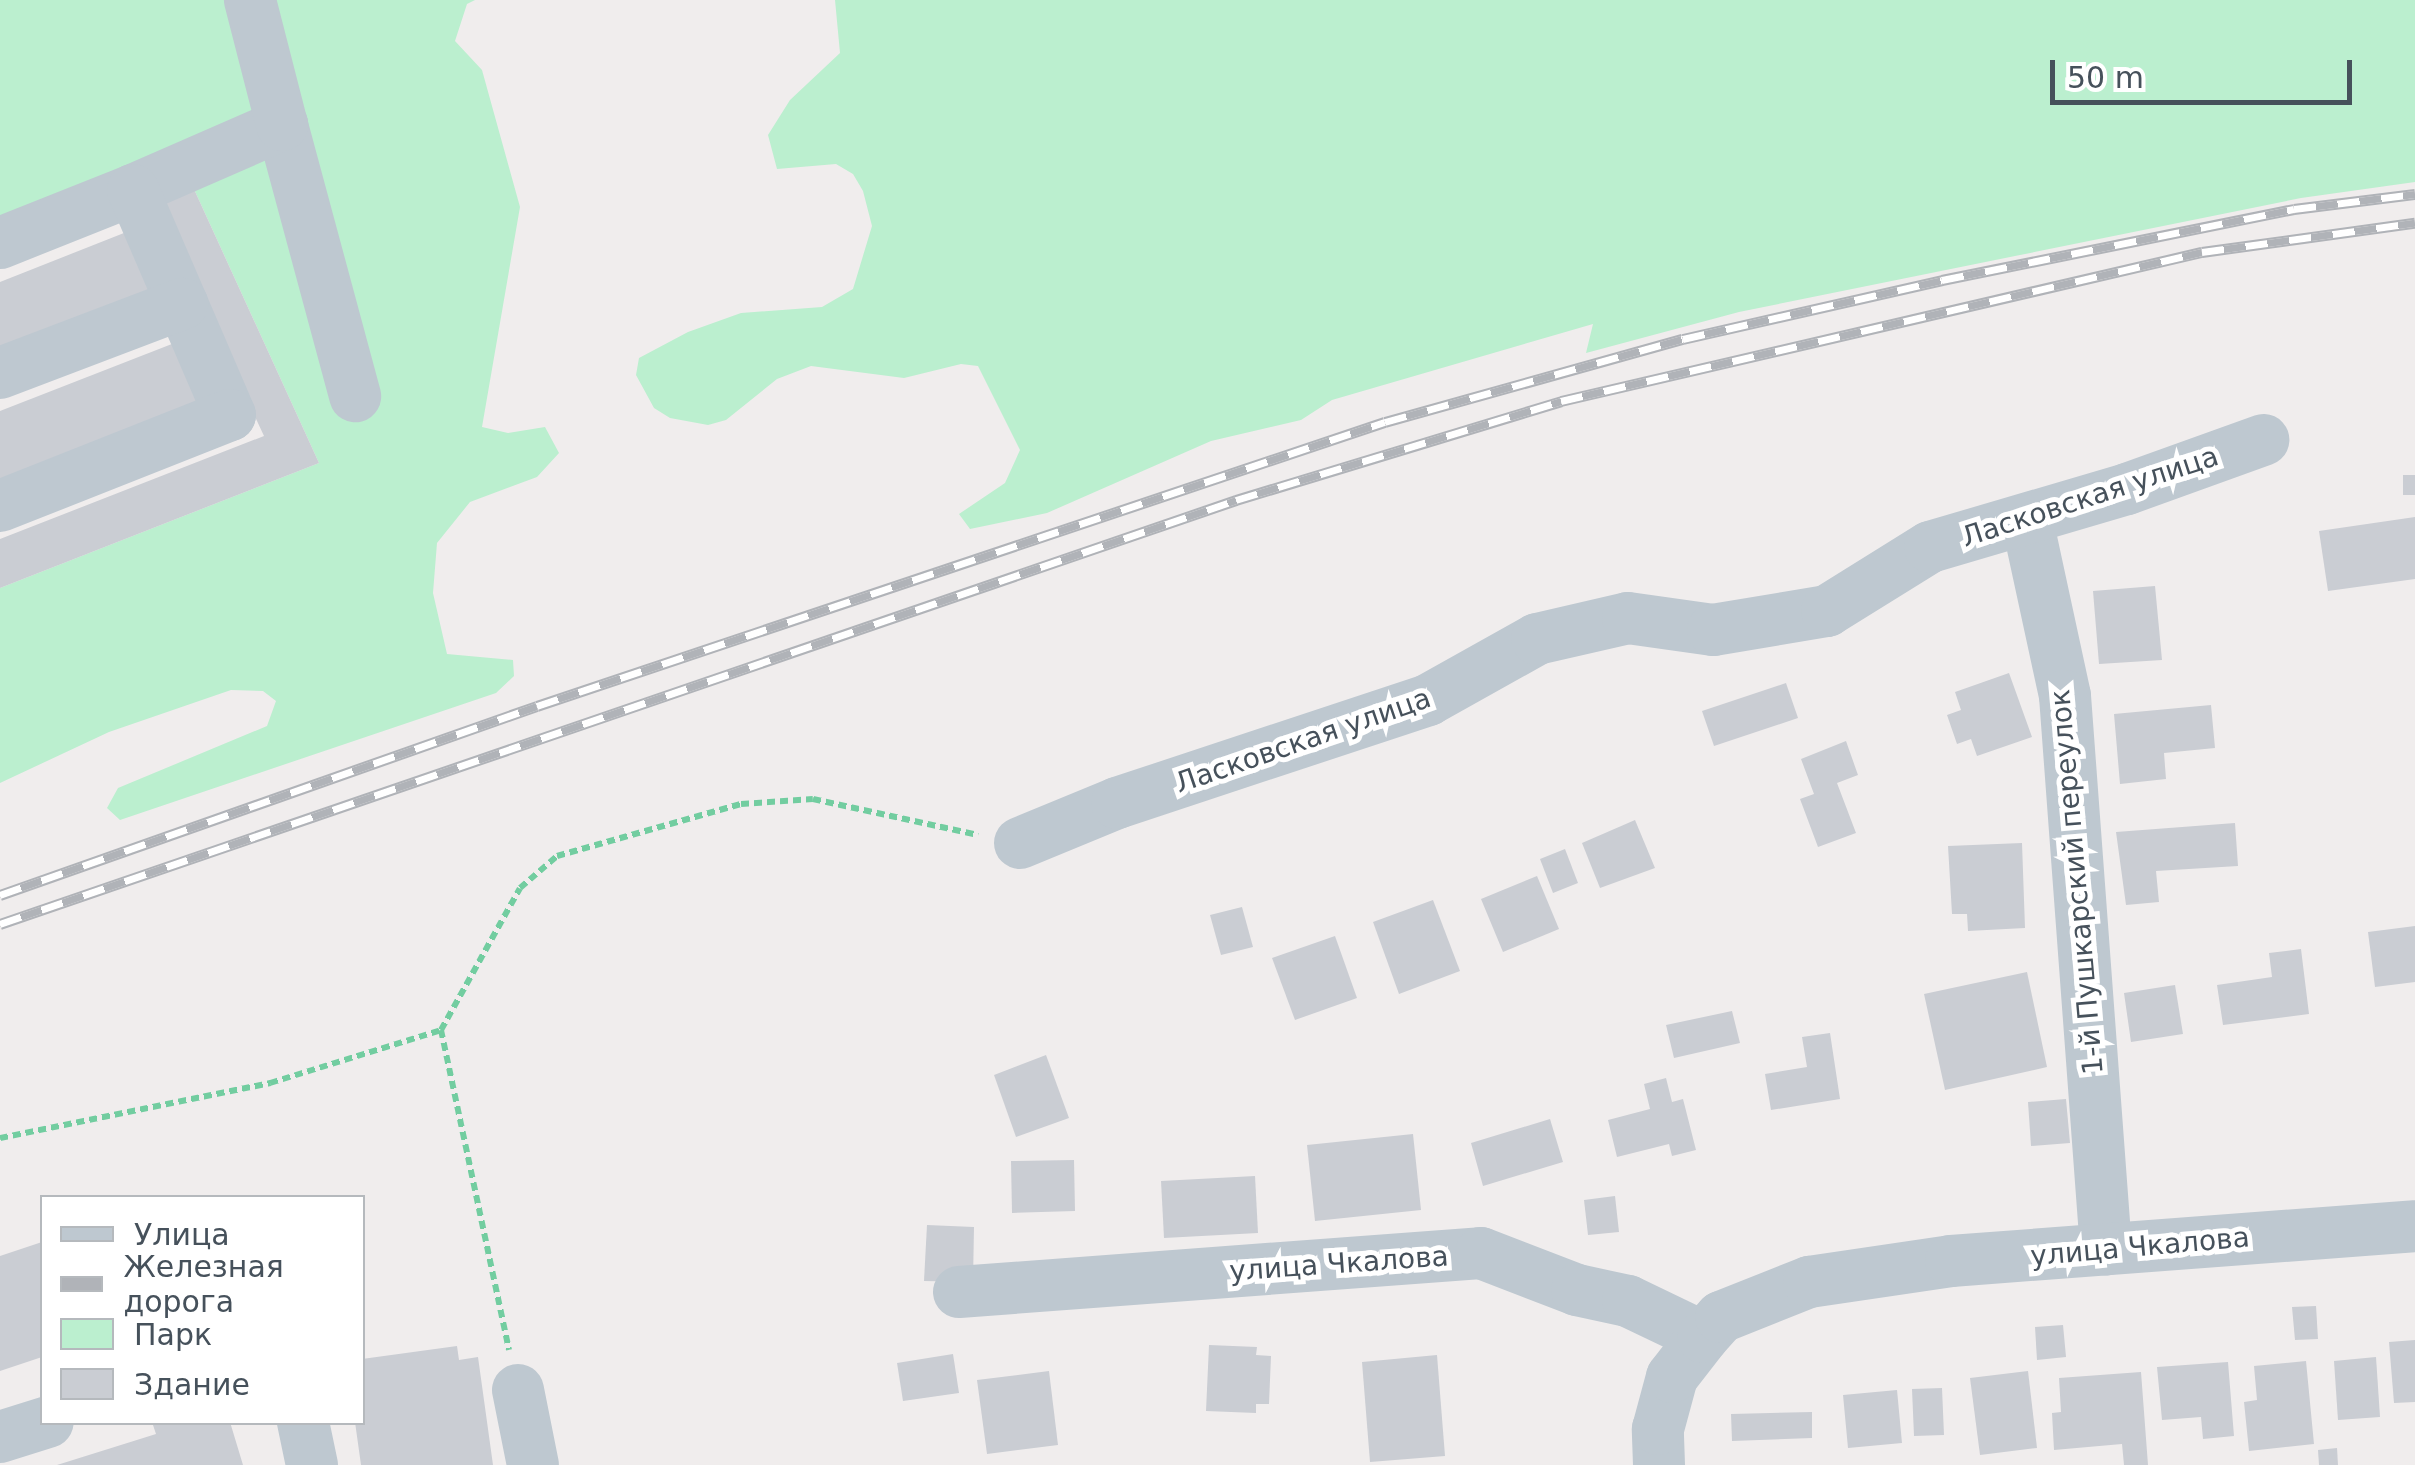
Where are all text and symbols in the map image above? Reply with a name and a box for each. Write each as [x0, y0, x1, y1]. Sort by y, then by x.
scale bar [2055, 40, 2358, 102]
text: 50 m [2067, 60, 2144, 95]
street label: Ласковская улица [1957, 440, 2223, 554]
street label: Ласковская улица [1171, 681, 1435, 801]
street label: 1-й Пушкарский переулок [2043, 688, 2111, 1076]
legend [40, 1195, 365, 1425]
text: Улица [134, 1217, 230, 1252]
street label: улица Чкалова [2029, 1221, 2251, 1273]
street label: улица Чкалова [1228, 1240, 1450, 1288]
text: Железная дорога [123, 1249, 284, 1319]
text: Парк [134, 1317, 212, 1352]
text: Здание [134, 1367, 250, 1402]

